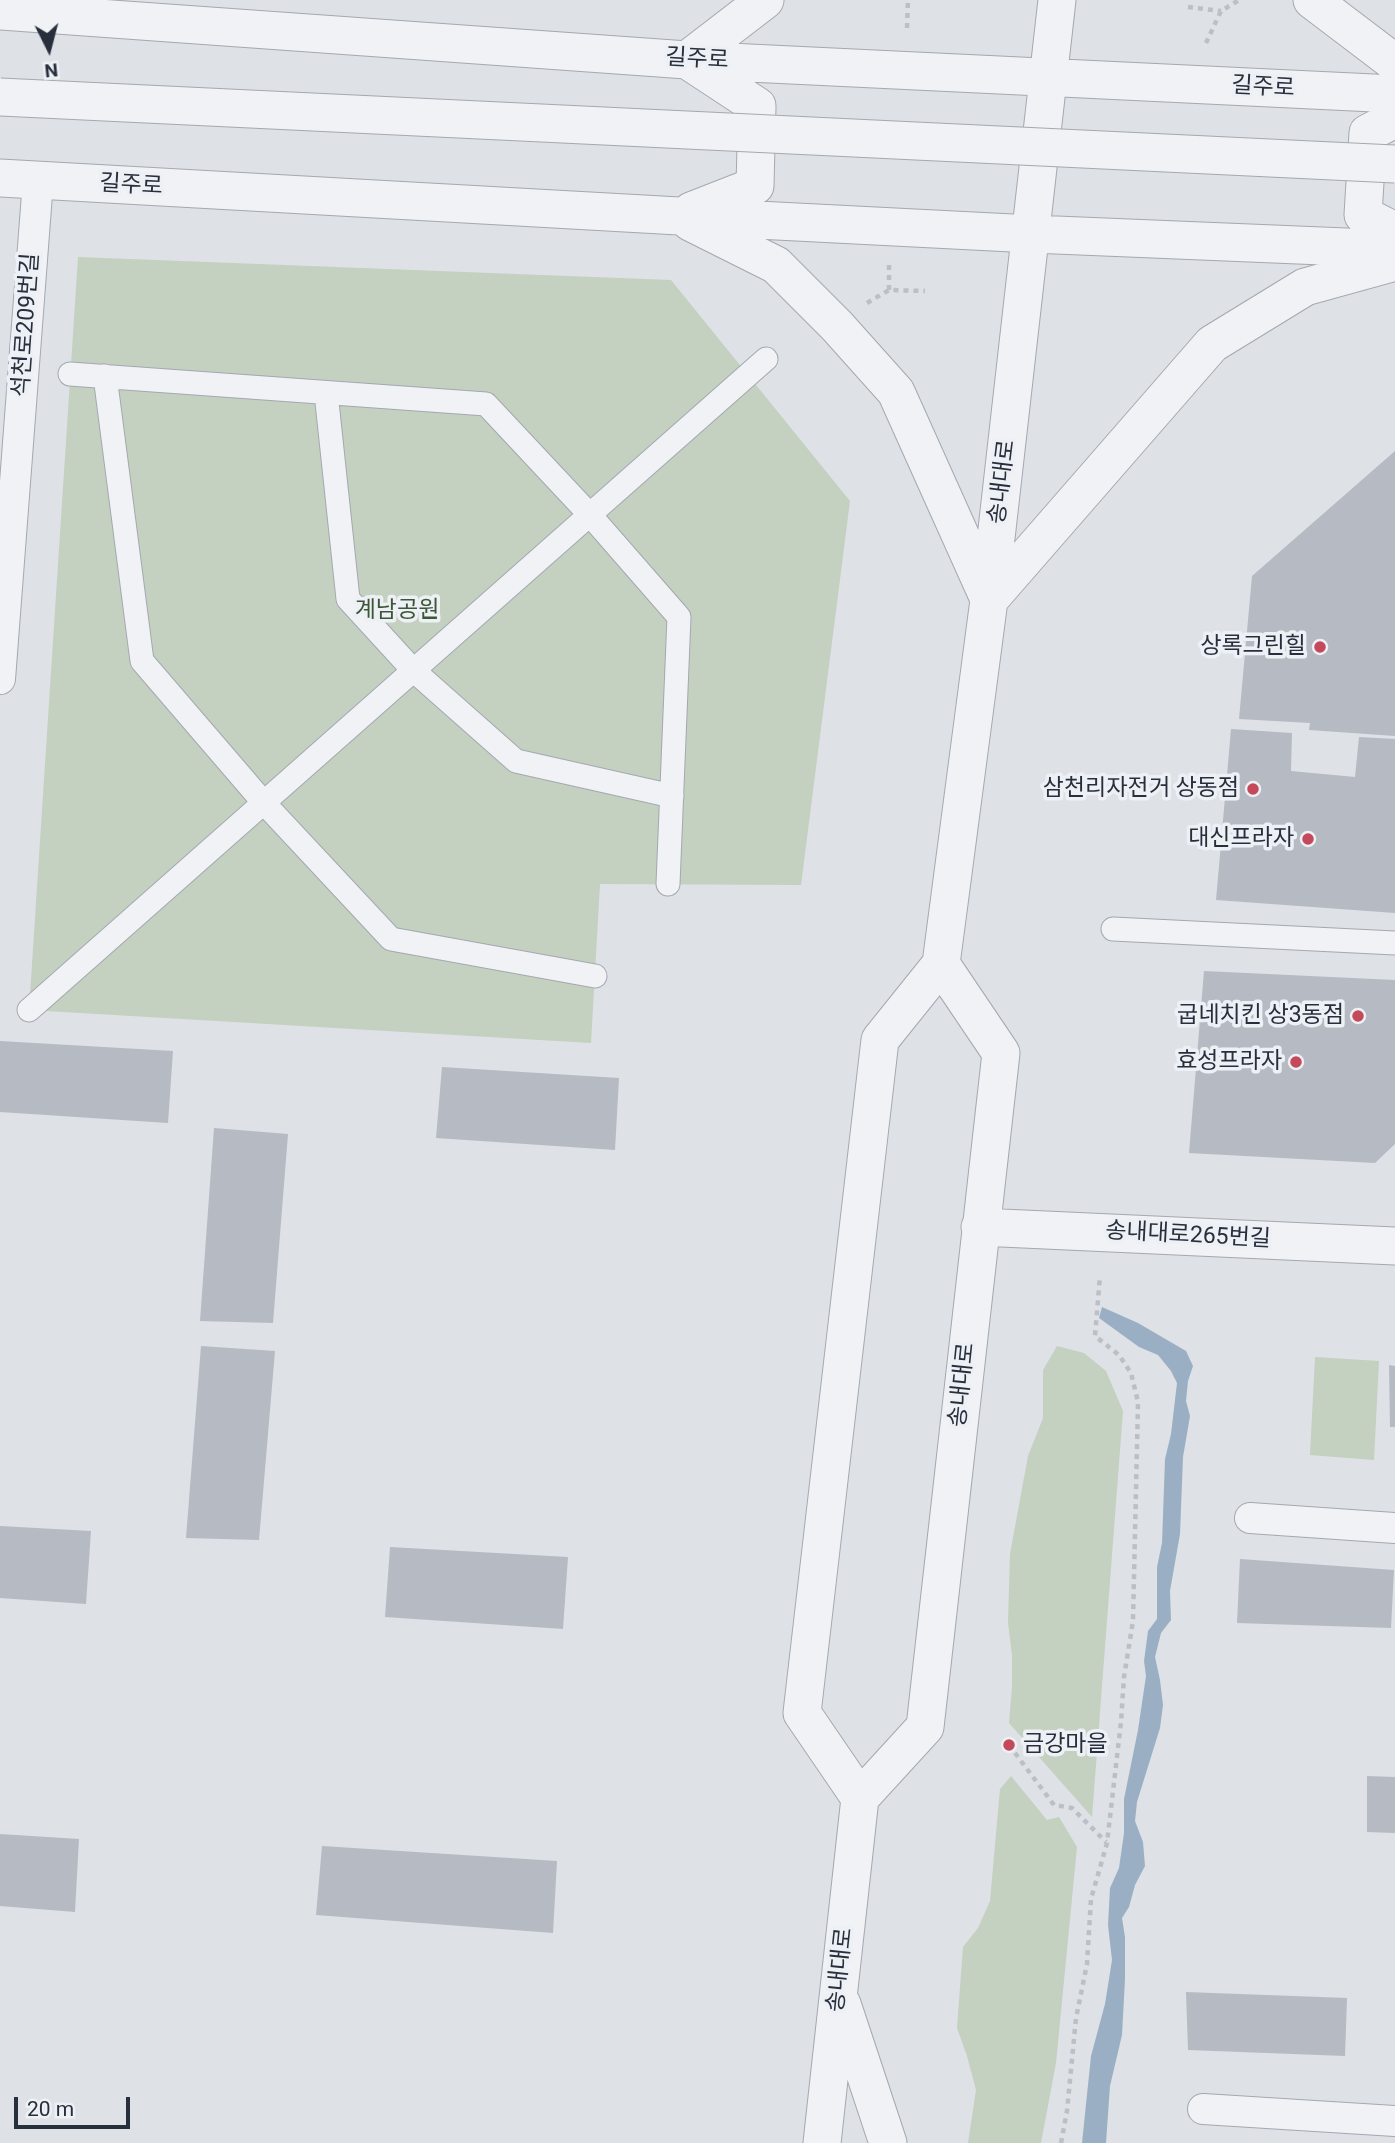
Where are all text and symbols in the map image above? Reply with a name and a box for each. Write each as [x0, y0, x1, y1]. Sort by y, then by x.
north arrow [14, 14, 84, 84]
street label: 길주로 [665, 45, 729, 75]
text: N [43, 58, 59, 83]
street label: 길주로 [1231, 73, 1295, 103]
street label: 길주로 [99, 171, 163, 201]
street label: 석천로209번길 [8, 252, 46, 398]
street label: 송내대로 [984, 438, 1022, 526]
park label: 계남공원 [355, 597, 439, 625]
place label: 상록그린힐 [1200, 633, 1306, 661]
marker: 상록그린힐 [1312, 639, 1328, 655]
place label: 삼천리자전거 상동점 [1043, 775, 1239, 803]
marker: 삼천리자전거 상동점 [1245, 781, 1261, 797]
place label: 대신프라자 [1188, 825, 1294, 853]
marker: 대신프라자 [1300, 831, 1316, 847]
place label: 굽네치킨 상3동점 [1177, 1002, 1344, 1030]
marker: 굽네치킨 상3동점 [1350, 1008, 1366, 1024]
place label: 효성프라자 [1176, 1048, 1282, 1076]
marker: 효성프라자 [1288, 1054, 1304, 1070]
street label: 송내대로265번길 [1105, 1218, 1271, 1254]
street label: 송내대로 [945, 1341, 981, 1429]
place label: 금강마을 [1023, 1731, 1108, 1759]
marker: 금강마을 [1001, 1737, 1017, 1753]
street label: 송내대로 [823, 1926, 859, 2014]
scale bar [18, 2084, 133, 2128]
text: 20 m [27, 2097, 74, 2121]

